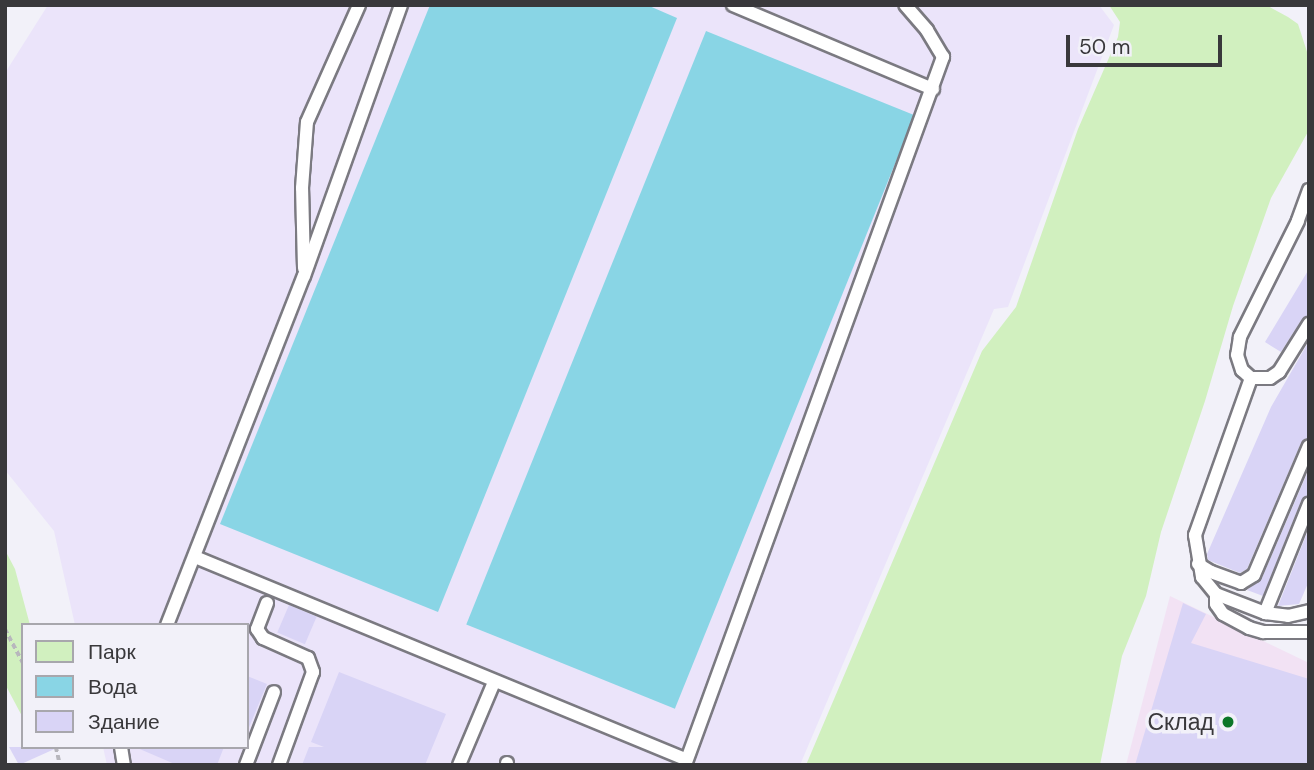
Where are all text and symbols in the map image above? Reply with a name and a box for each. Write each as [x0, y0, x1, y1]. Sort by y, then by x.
scale bar [1069, 21, 1225, 65]
text: 50 m [1079, 33, 1130, 61]
legend [21, 623, 248, 749]
text: Парк [88, 638, 136, 666]
text: Вода [88, 673, 137, 701]
text: Здание [88, 708, 160, 736]
place label: Склад [1147, 708, 1214, 736]
marker: Склад [1220, 714, 1236, 730]

